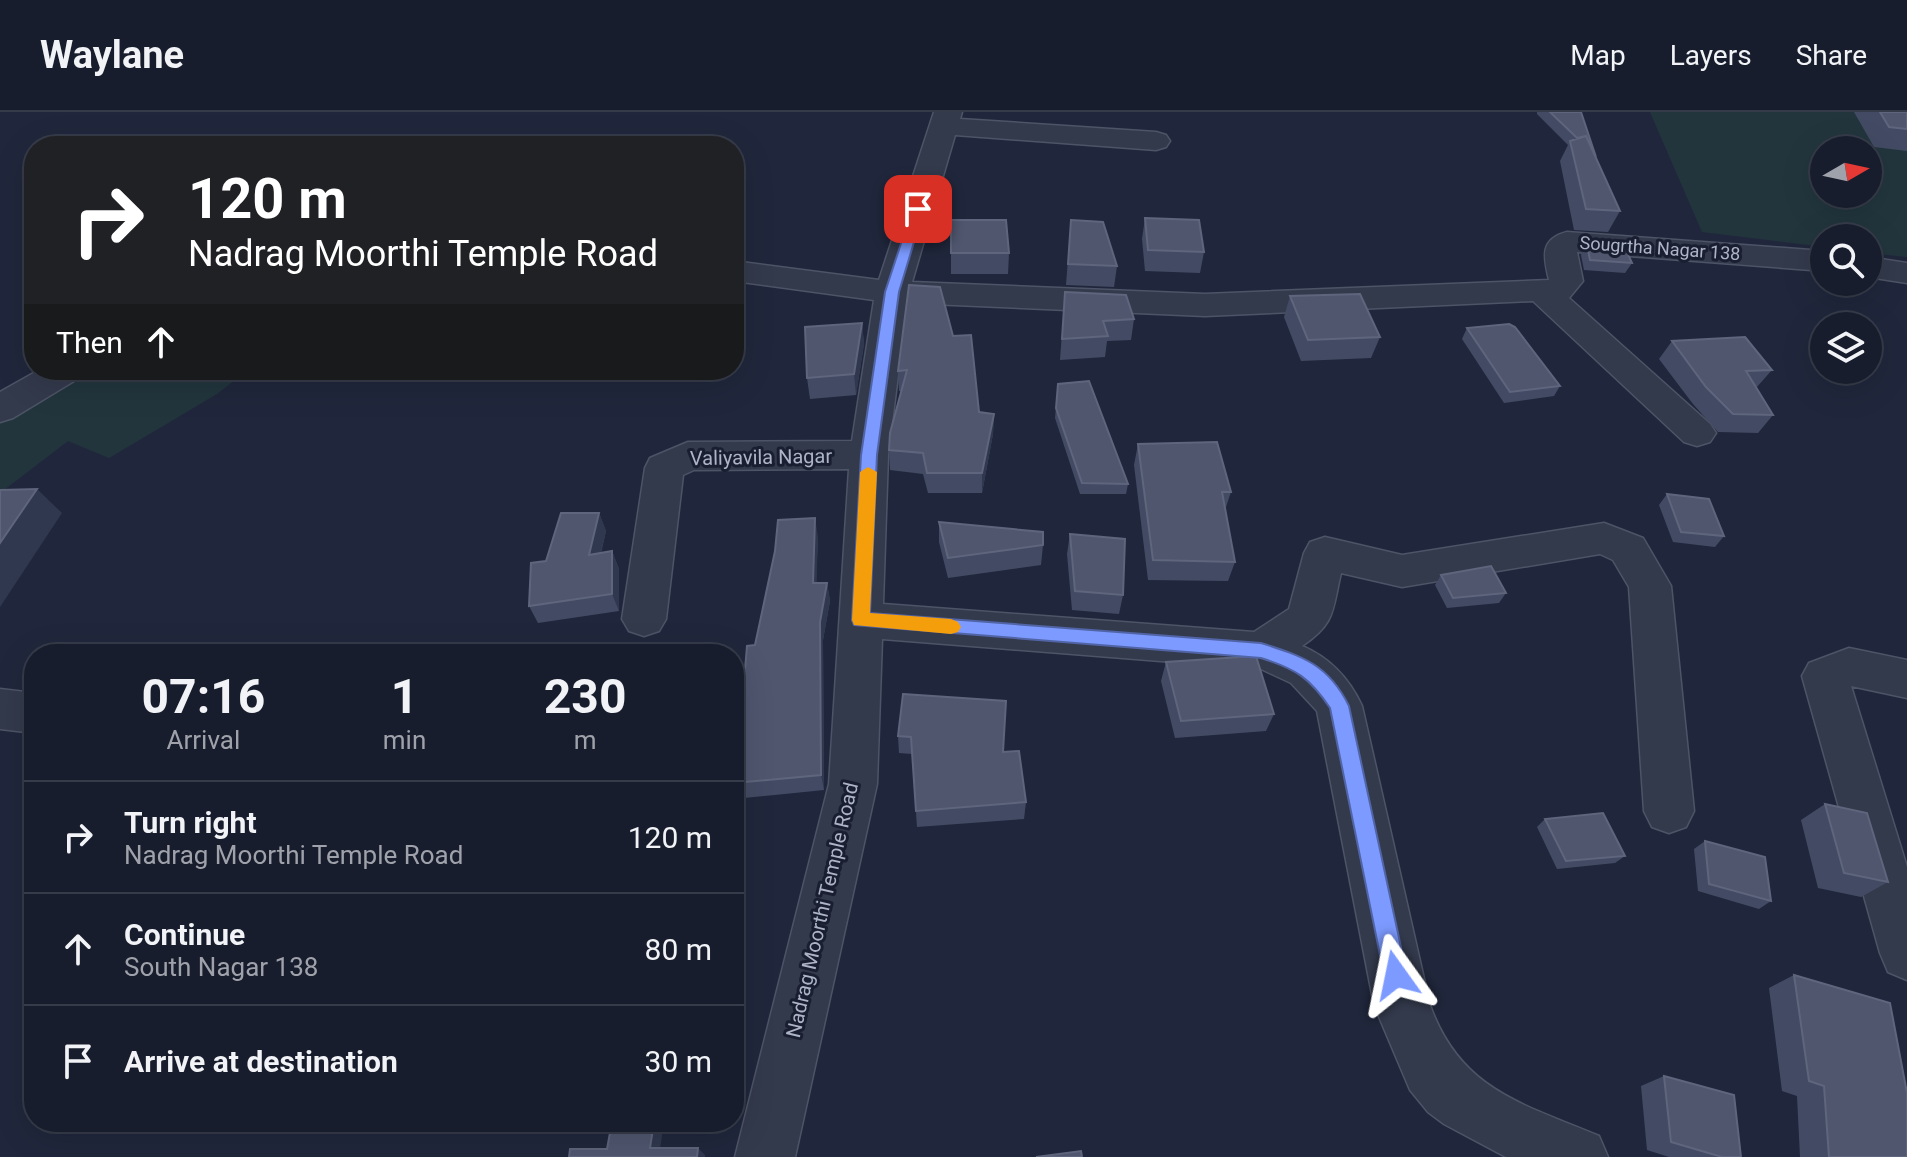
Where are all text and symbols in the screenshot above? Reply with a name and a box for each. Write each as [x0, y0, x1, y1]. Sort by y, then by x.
text: Waylane [40, 33, 184, 77]
text: Map [1570, 39, 1626, 72]
text: Layers [1670, 39, 1752, 72]
text: Share [1796, 39, 1867, 72]
north arrow [1810, 136, 1882, 208]
map controls [1810, 136, 1882, 384]
text: 120 m [188, 166, 347, 232]
icon: right [56, 168, 160, 272]
pin [884, 175, 952, 243]
icon: arrive [896, 187, 940, 231]
button: search [1810, 224, 1882, 296]
street label: Sougrtha Nagar 138 [1579, 232, 1741, 264]
text: Nadrag Moorthi Temple Road [188, 233, 658, 275]
button: layers [1810, 312, 1882, 384]
icon: ahead [139, 320, 183, 364]
text: Then [56, 325, 123, 360]
street label: Valiyavila Nagar [690, 444, 833, 470]
text: 07:16 [142, 668, 265, 725]
text: 1 [391, 668, 418, 725]
text: 230 [544, 668, 626, 725]
text: Arrival [167, 725, 240, 755]
text: min [383, 725, 426, 755]
text: m [574, 725, 597, 755]
street label: Nadrag Moorthi Temple Road [781, 780, 863, 1040]
text: Turn right [124, 805, 257, 840]
icon: right [56, 815, 100, 859]
text: 120 m [628, 820, 712, 855]
text: Nadrag Moorthi Temple Road [124, 840, 463, 870]
text: Continue [124, 917, 245, 952]
icon: ahead [56, 927, 100, 971]
text: 80 m [645, 932, 712, 967]
position arrow [1354, 933, 1438, 1017]
text: South Nagar 138 [124, 952, 318, 982]
icon: arrive [56, 1039, 100, 1083]
text: Arrive at destination [124, 1044, 398, 1079]
text: 30 m [645, 1044, 712, 1079]

